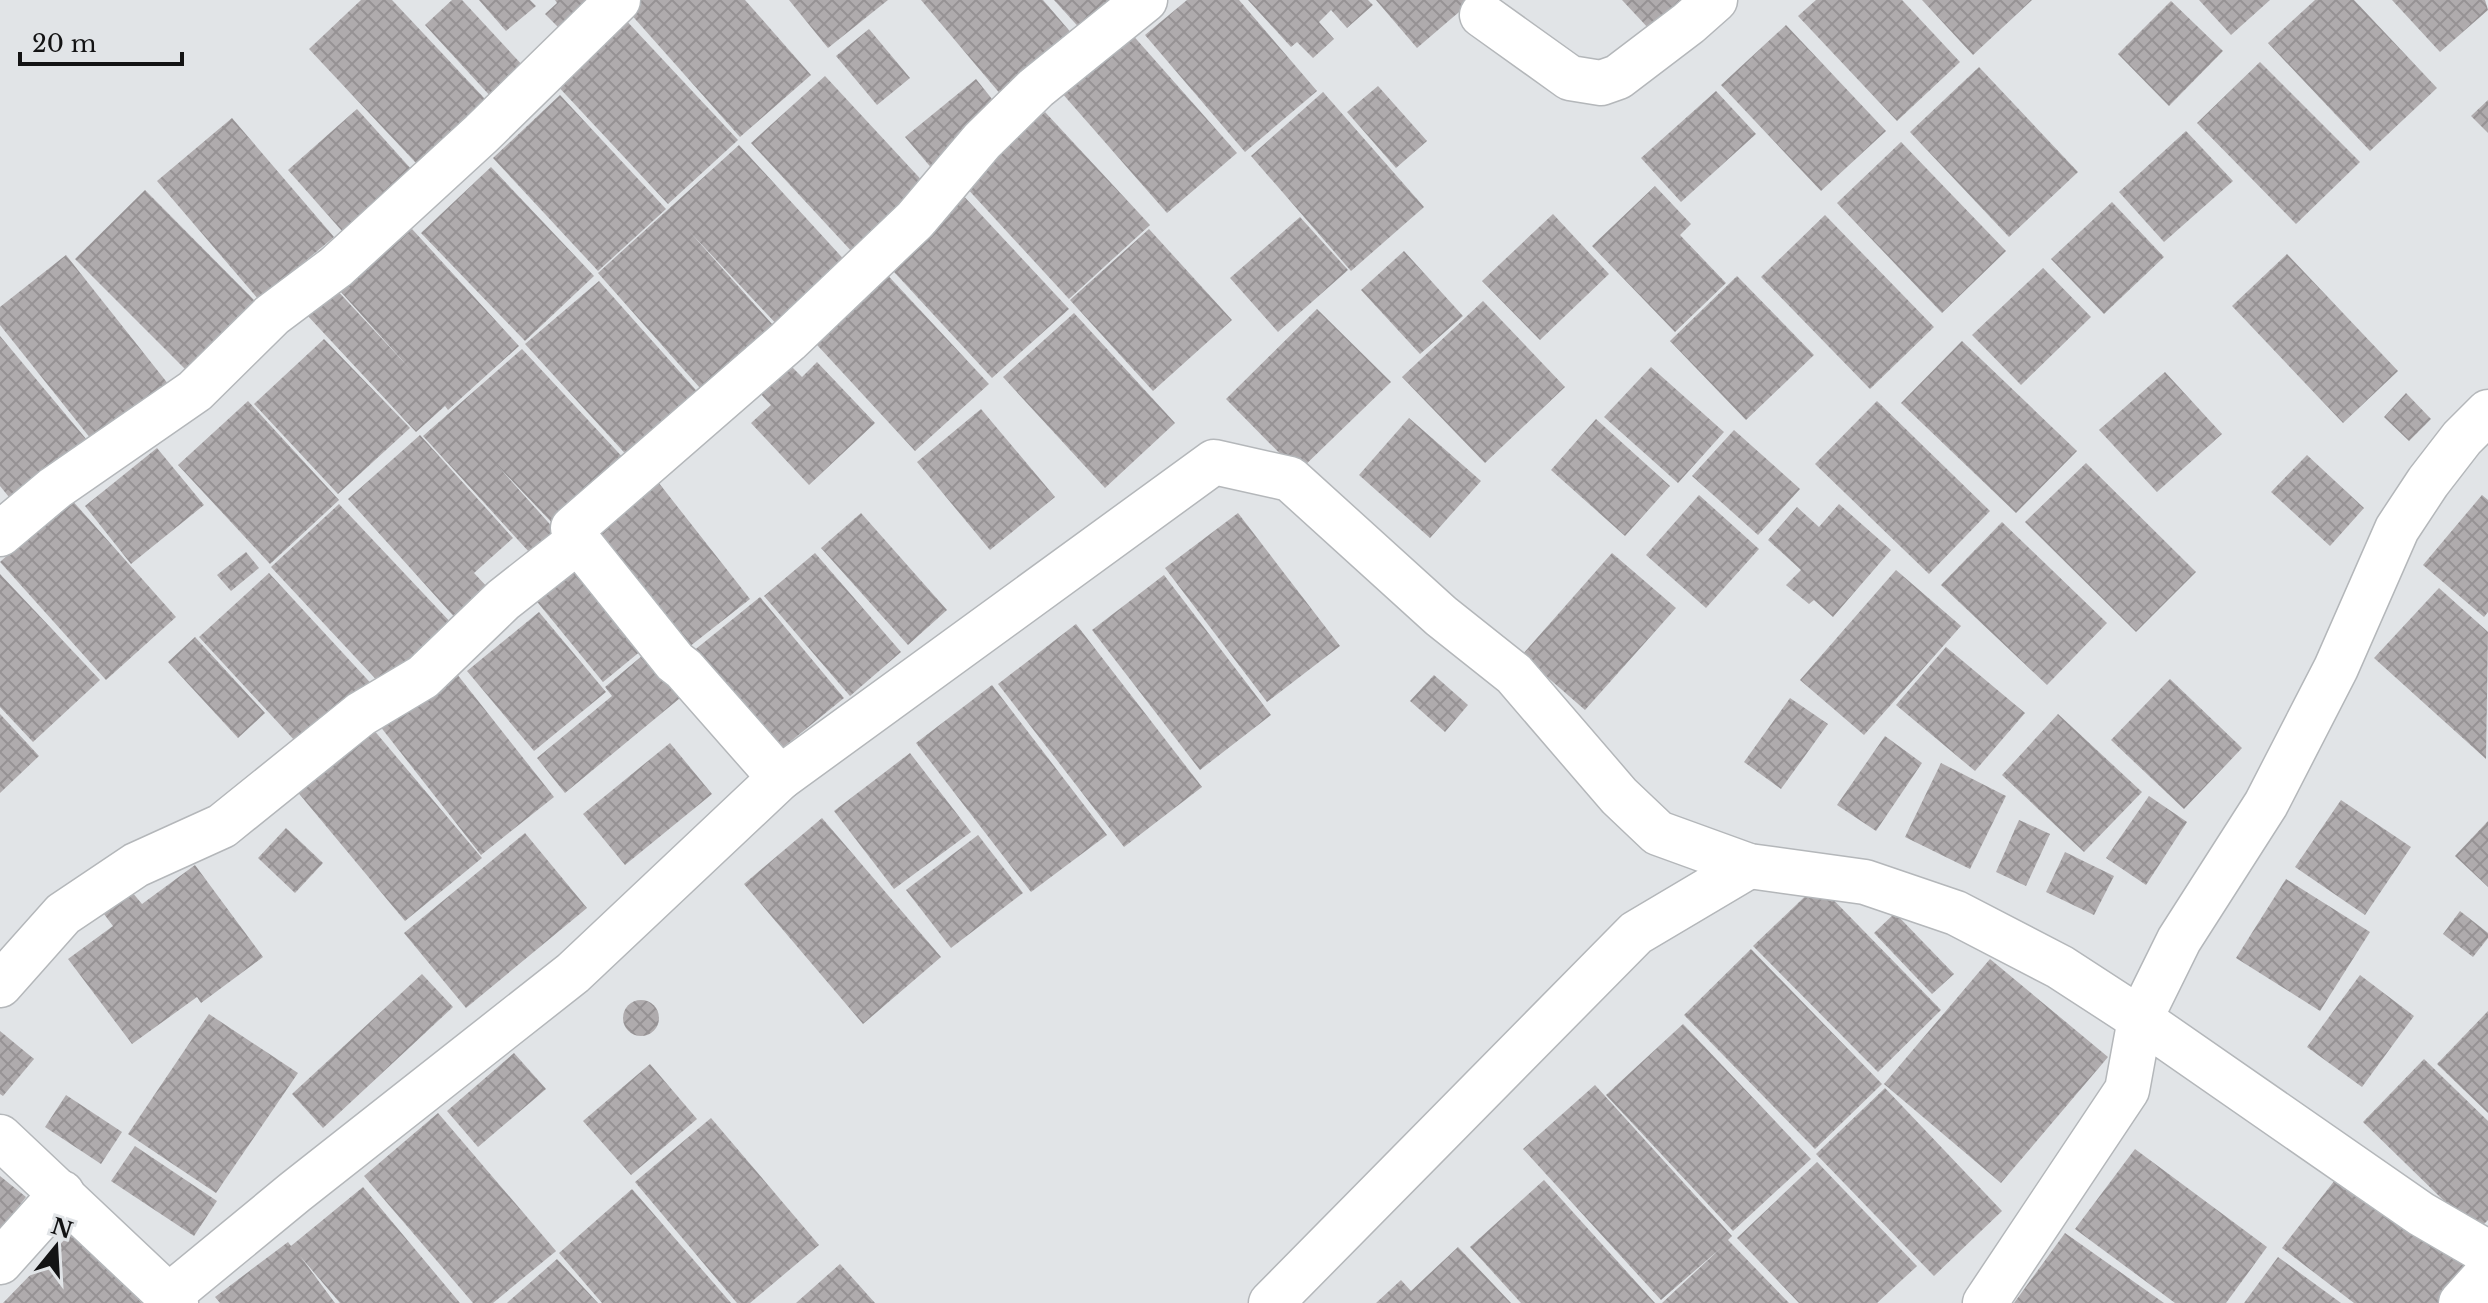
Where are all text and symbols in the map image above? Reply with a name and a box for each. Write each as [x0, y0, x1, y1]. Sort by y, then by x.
scale bar [20, 16, 182, 66]
text: 20 m [32, 29, 97, 58]
north arrow [16, 1207, 96, 1287]
text: N [48, 1212, 76, 1245]

